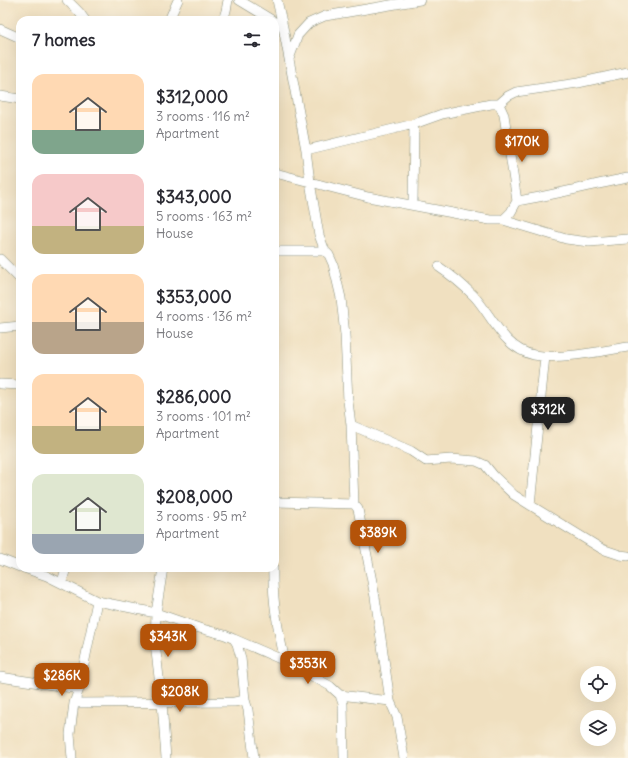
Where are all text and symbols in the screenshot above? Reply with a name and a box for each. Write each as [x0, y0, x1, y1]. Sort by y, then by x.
text: 7 homes [32, 29, 96, 51]
icon: filters [241, 29, 263, 51]
text: $312,000 [156, 86, 228, 108]
icon: home [64, 90, 112, 138]
text: 3 rooms · 116 m² [156, 108, 250, 125]
text: Apartment [156, 125, 219, 142]
pin: $170K [494, 129, 550, 163]
text: $170K [504, 133, 540, 150]
text: $343,000 [156, 186, 232, 208]
icon: home [64, 190, 112, 238]
text: 5 rooms · 163 m² [156, 208, 252, 225]
text: House [156, 225, 193, 242]
text: $353,000 [156, 286, 232, 308]
icon: home [64, 290, 112, 338]
text: 4 rooms · 136 m² [156, 308, 252, 325]
text: House [156, 325, 193, 342]
text: $286,000 [156, 386, 231, 408]
icon: home [64, 390, 112, 438]
pin: $312K [520, 397, 576, 431]
text: $312K [531, 401, 565, 418]
text: 3 rooms · 101 m² [156, 408, 251, 425]
text: Apartment [156, 425, 219, 442]
text: $208,000 [156, 486, 233, 508]
icon: home [64, 490, 112, 538]
text: 3 rooms · 95 m² [156, 508, 247, 525]
pin: $389K [350, 520, 406, 554]
text: $389K [359, 524, 397, 541]
text: Apartment [156, 525, 219, 542]
pin: $343K [140, 624, 196, 658]
text: $343K [149, 628, 187, 645]
pin: $353K [280, 651, 336, 685]
text: $353K [289, 655, 327, 672]
pin: $286K [34, 663, 90, 697]
map controls [580, 666, 616, 746]
button: locate [580, 666, 616, 702]
text: $286K [43, 667, 81, 684]
pin: $208K [152, 679, 208, 713]
text: $208K [161, 683, 199, 700]
button: layers [580, 710, 616, 746]

